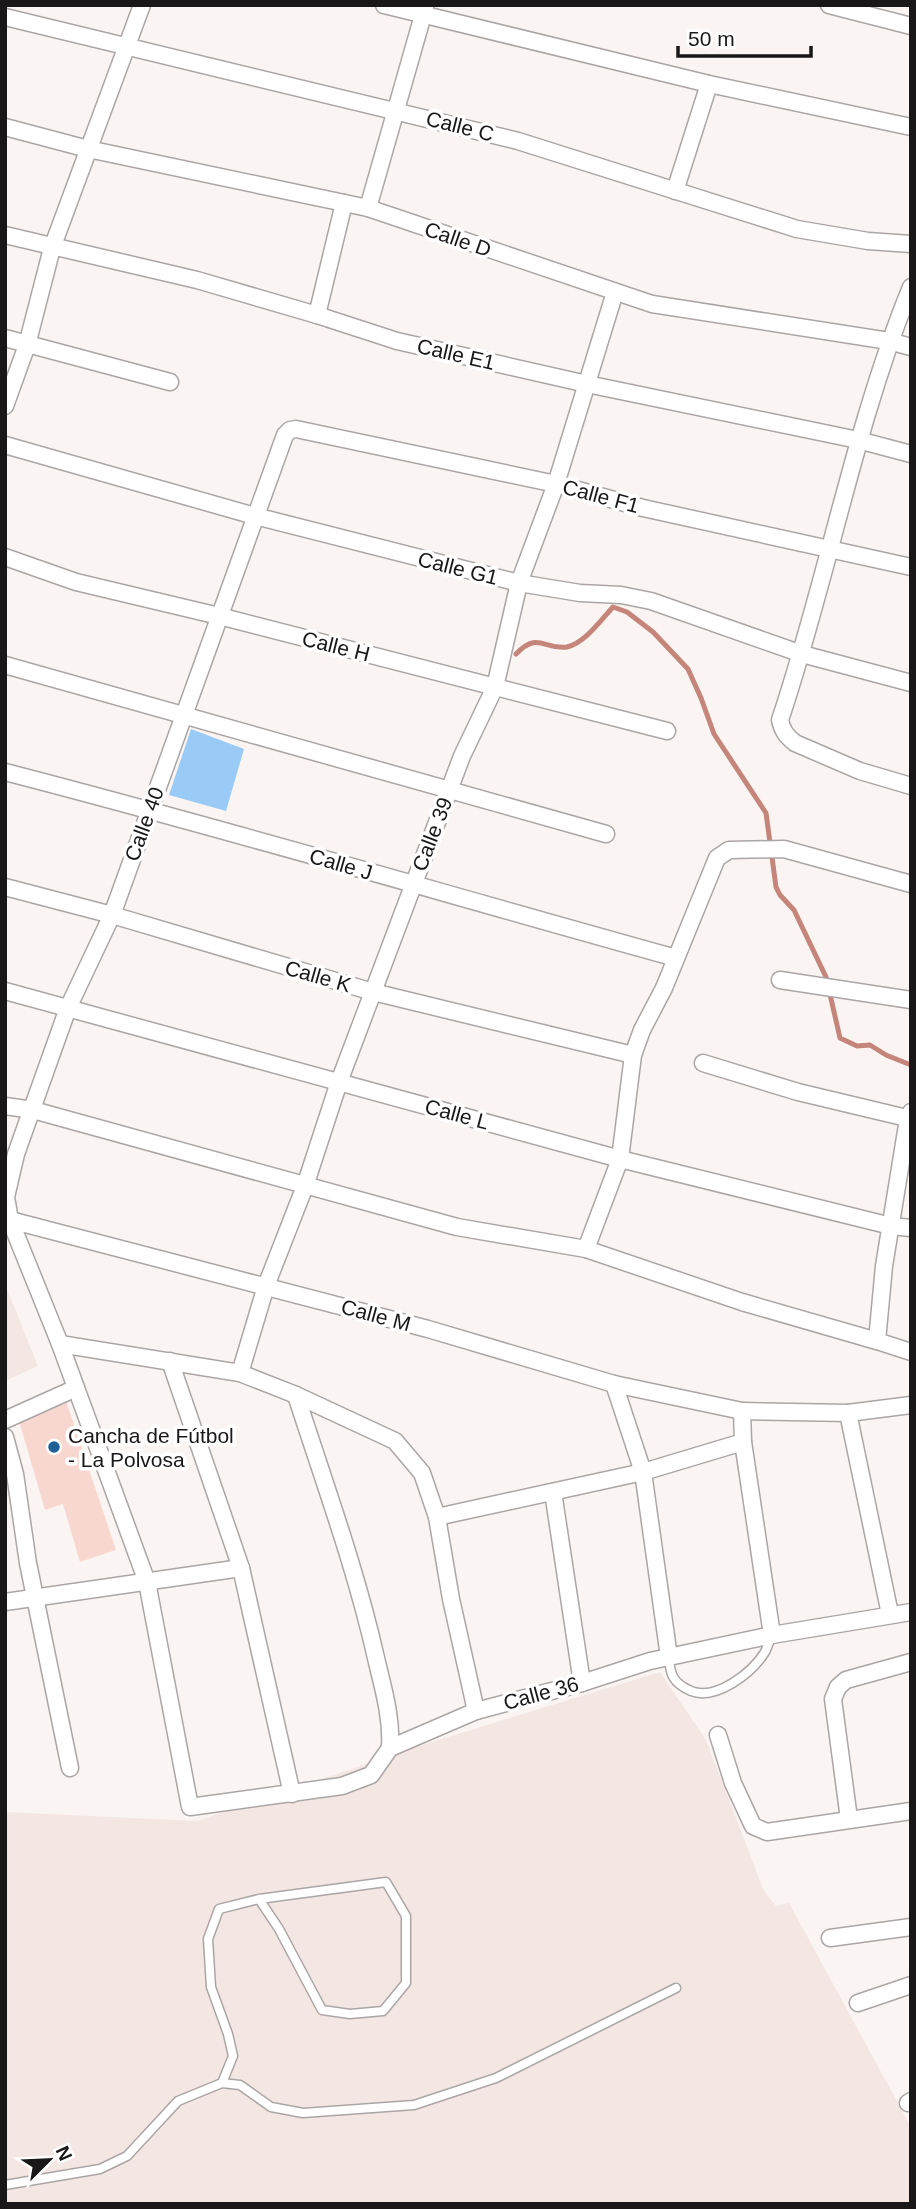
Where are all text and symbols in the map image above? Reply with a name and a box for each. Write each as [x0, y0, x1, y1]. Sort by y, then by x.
scale bar [678, 14, 811, 58]
text: 50 m [688, 27, 735, 50]
street label: Calle C [424, 107, 496, 145]
street label: Calle D [422, 217, 494, 261]
street label: Calle E1 [415, 334, 497, 374]
street label: Calle F1 [560, 475, 642, 517]
street label: Calle G1 [416, 547, 500, 589]
street label: Calle H [300, 627, 372, 665]
street label: Calle 40 [120, 784, 168, 864]
street label: Calle 39 [407, 794, 457, 874]
street label: Calle J [307, 844, 375, 884]
street label: Calle K [282, 956, 354, 996]
street label: Calle L [422, 1094, 492, 1134]
street label: Calle M [339, 1295, 413, 1335]
place label: Cancha de Fútbol - La Polvosa [68, 1424, 234, 1471]
marker: Cancha de Fútbol - La Polvosa [46, 1439, 62, 1455]
street label: Calle 36 [501, 1672, 581, 1714]
north arrow [14, 2125, 84, 2195]
text: N [52, 2143, 76, 2164]

